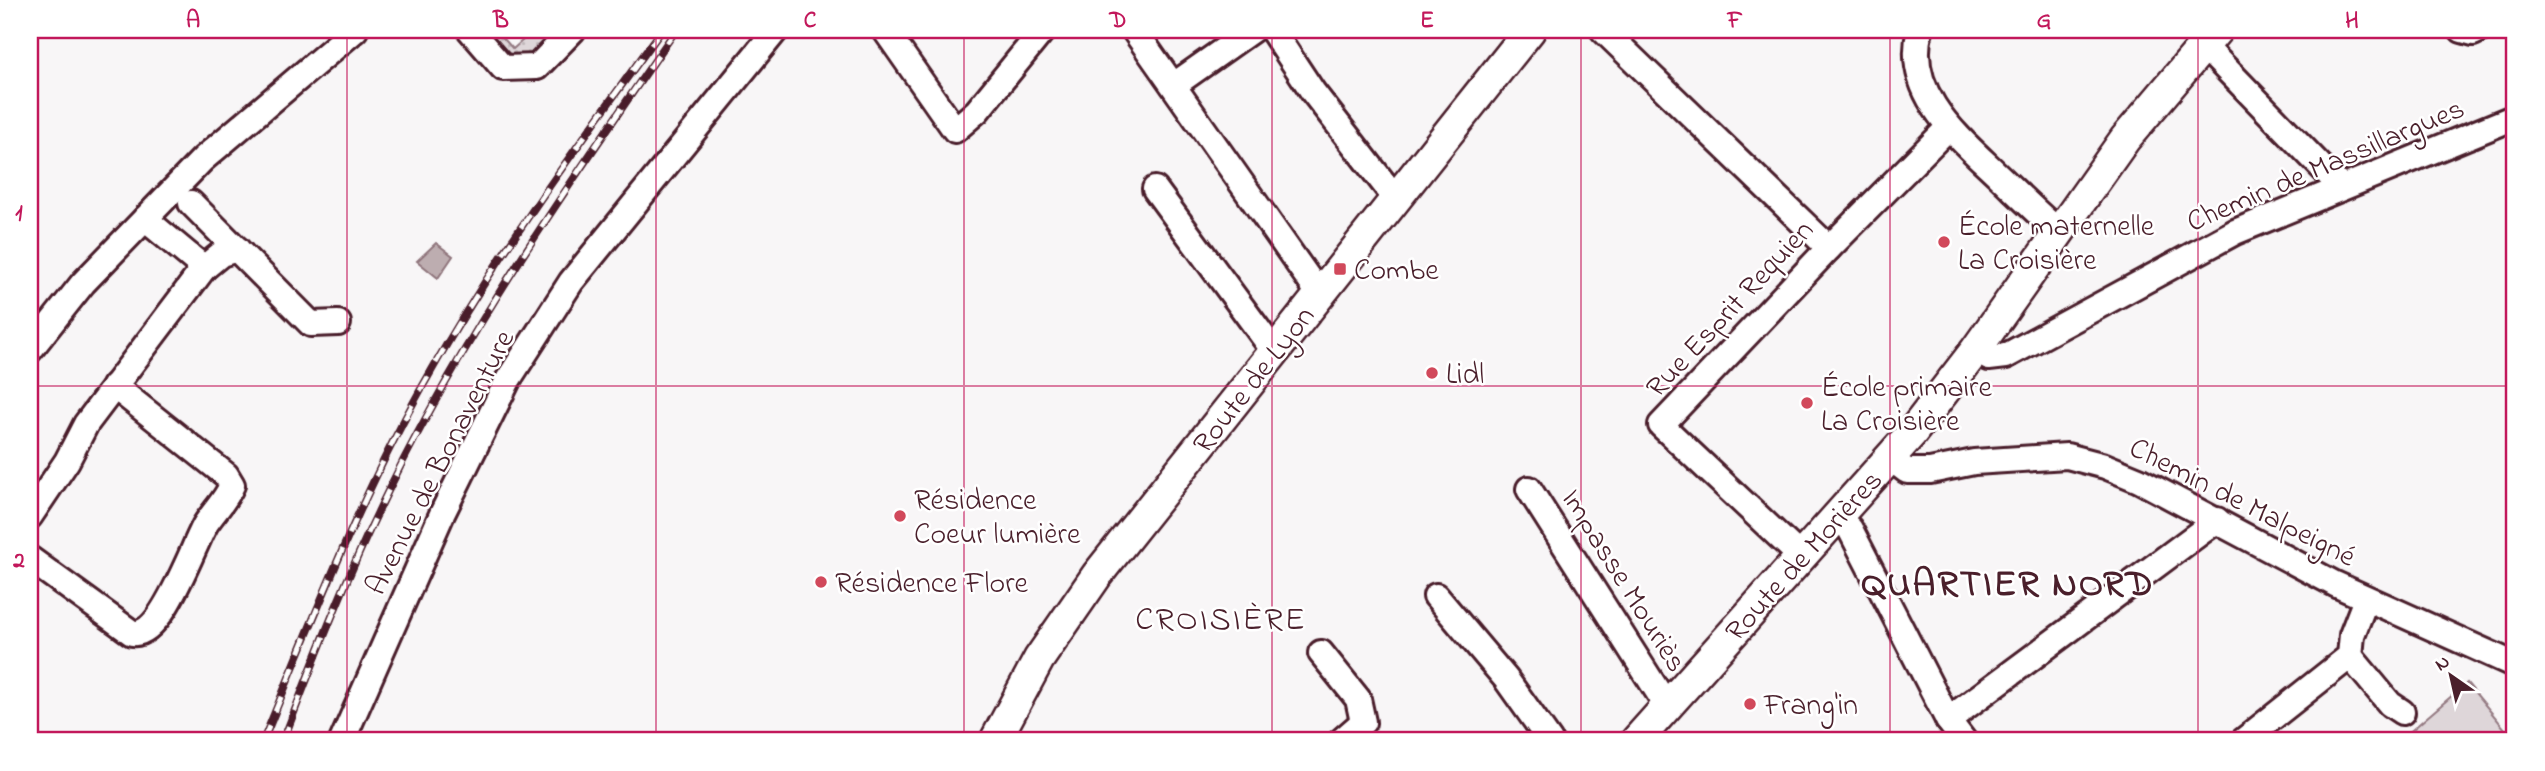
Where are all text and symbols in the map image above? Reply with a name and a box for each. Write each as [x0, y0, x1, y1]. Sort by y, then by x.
text: A [186, 5, 200, 38]
text: B [492, 5, 509, 38]
text: C [804, 5, 817, 38]
text: D [1109, 5, 1126, 38]
text: E [1420, 5, 1434, 38]
text: F [1727, 5, 1743, 38]
text: G [2037, 5, 2051, 38]
text: H [2345, 5, 2359, 38]
street label: Chemin de Massillargues [2180, 88, 2472, 245]
text: 1 [15, 198, 23, 231]
place label: École maternelle La Croisière [1958, 206, 2155, 284]
street label: Rue Esprit Requien [1637, 211, 1826, 409]
marker: École maternelle La Croisière [1936, 234, 1952, 250]
place label: Combe [1354, 250, 1439, 294]
marker: Combe [1332, 261, 1348, 277]
street label: Route de Lyon [1183, 298, 1327, 464]
street label: Avenue de Bonaventure [356, 323, 528, 604]
place label: Lidl [1446, 354, 1484, 398]
marker: Lidl [1424, 365, 1440, 381]
place label: École primaire La Croisière [1821, 367, 1992, 445]
marker: École primaire La Croisière [1799, 395, 1815, 411]
street label: Chemin de Malpeigné [2121, 427, 2363, 580]
street label: Route de Morières [1716, 461, 1895, 653]
place label: Résidence Coeur lumière [914, 480, 1081, 558]
street label: Impasse Mouriès [1549, 481, 1696, 682]
marker: Résidence Coeur lumière [892, 508, 908, 524]
text: 2 [12, 545, 25, 578]
district label: QUARTIER NORD [1861, 559, 2155, 613]
place label: Résidence Flore [835, 563, 1028, 607]
marker: Résidence Flore [813, 574, 829, 590]
district label: CROISIÈRE [1135, 597, 1307, 645]
north arrow [2416, 642, 2486, 712]
text: N [2430, 649, 2456, 679]
place label: Frang'in [1763, 685, 1858, 729]
marker: Frang'in [1742, 696, 1758, 712]

